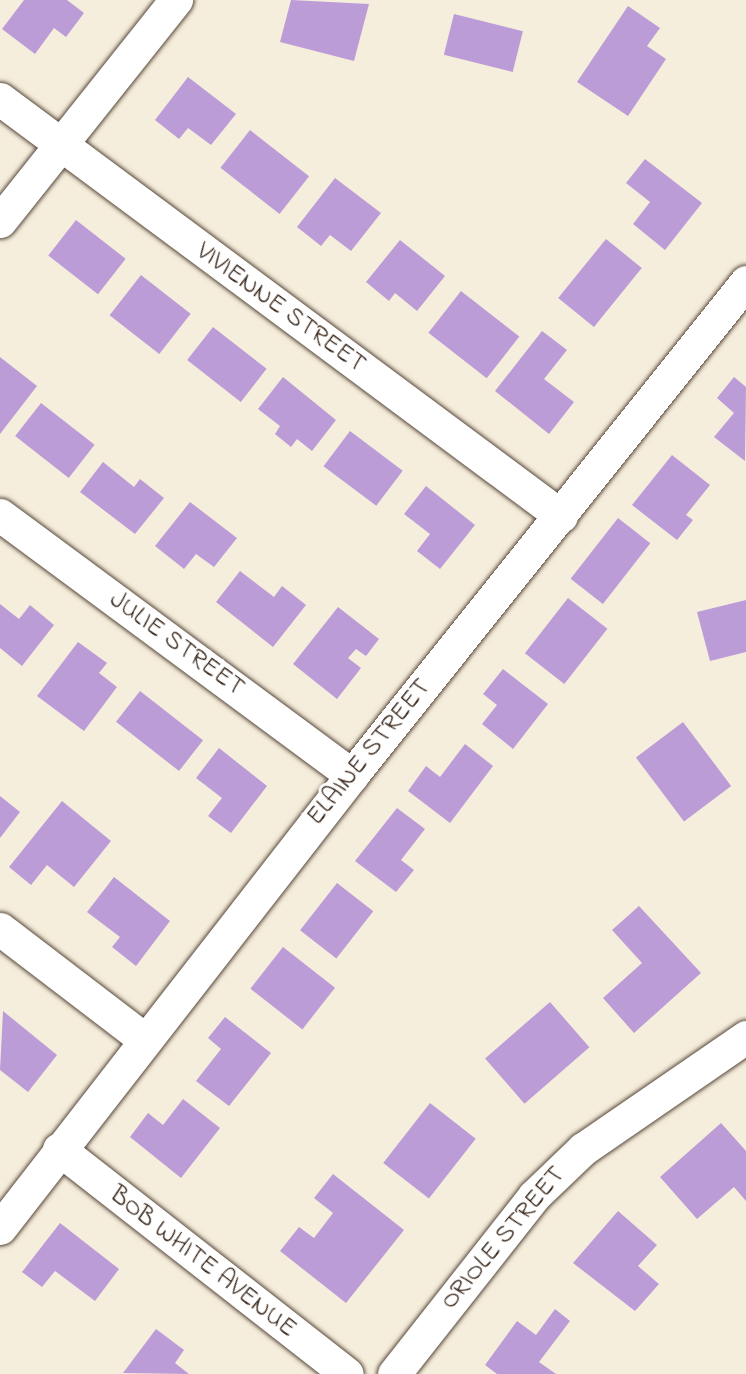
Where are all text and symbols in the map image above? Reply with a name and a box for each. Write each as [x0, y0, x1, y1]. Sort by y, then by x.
street label: VIVIENNE STREET [189, 237, 371, 381]
street label: JULIE STREET [102, 586, 250, 704]
street label: ELAINE STREET [301, 673, 439, 833]
street label: ORIOLE STREET [435, 1161, 573, 1317]
street label: BOB WHITE AVENUE [102, 1180, 302, 1346]

